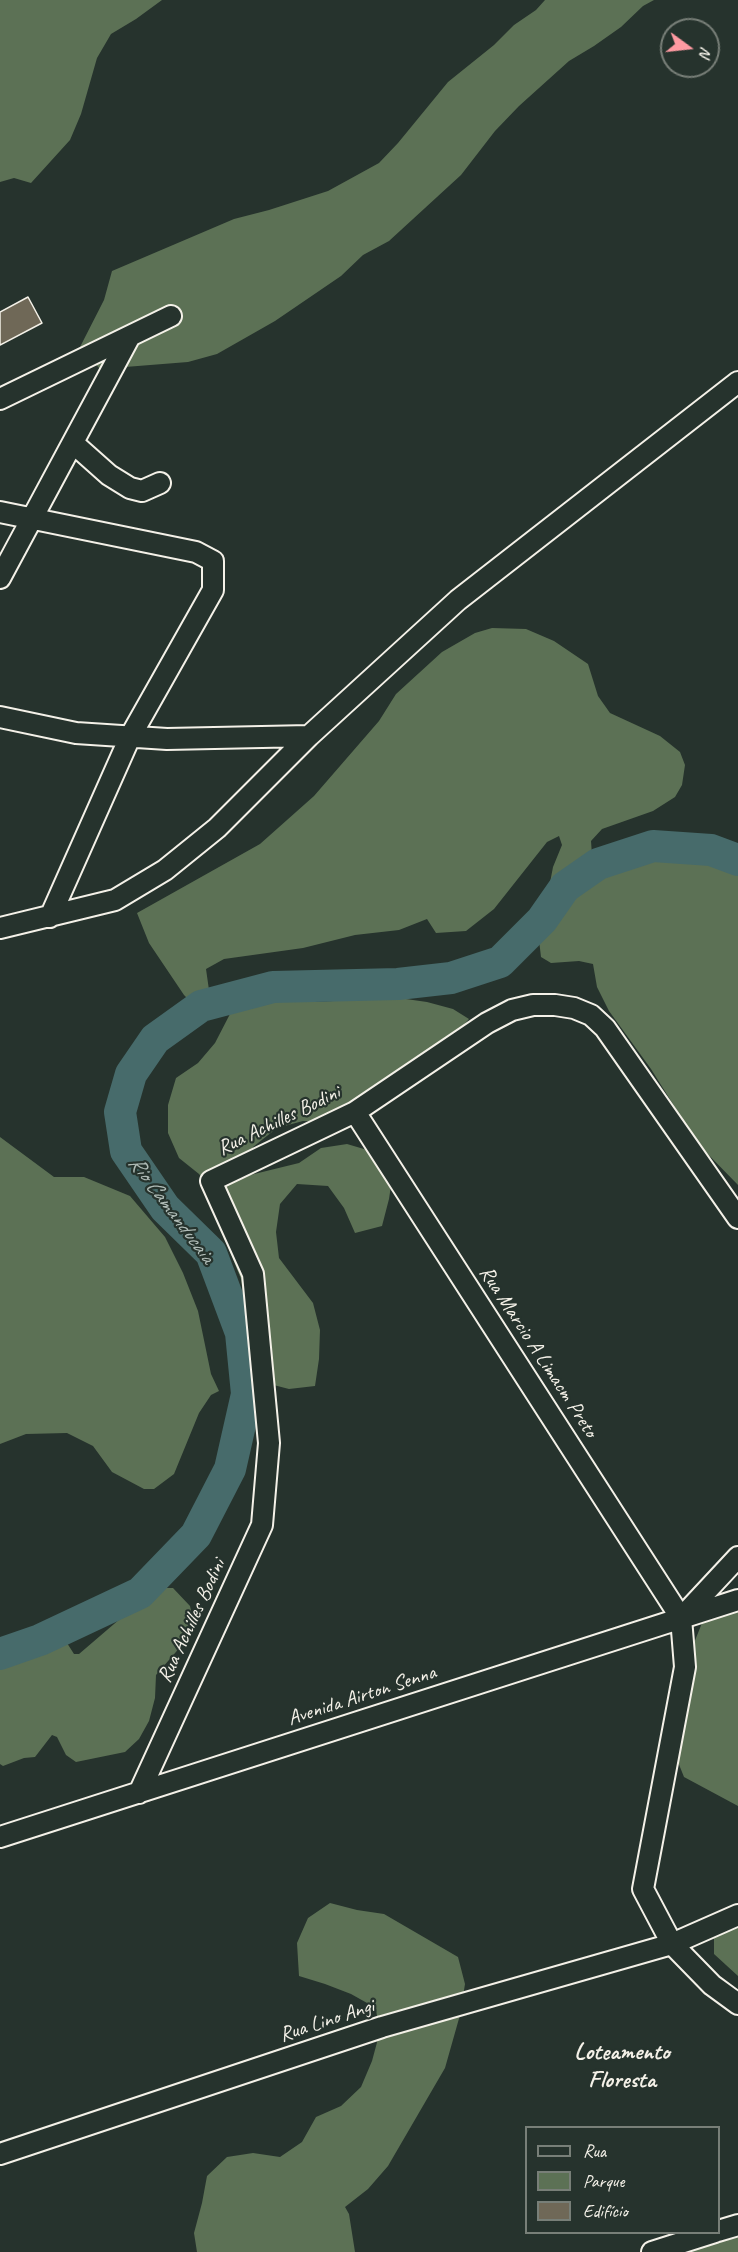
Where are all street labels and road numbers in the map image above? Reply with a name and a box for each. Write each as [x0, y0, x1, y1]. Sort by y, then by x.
street label: Rua Achilles Bodini [214, 1080, 344, 1162]
street label: Rua Marcio A Limacm Preto [473, 1262, 603, 1442]
street label: Rua Achilles Bodini [152, 1555, 232, 1687]
street label: Avenida Airton Senna [285, 1660, 439, 1732]
street label: Rua Lino Angi [276, 1994, 378, 2048]

